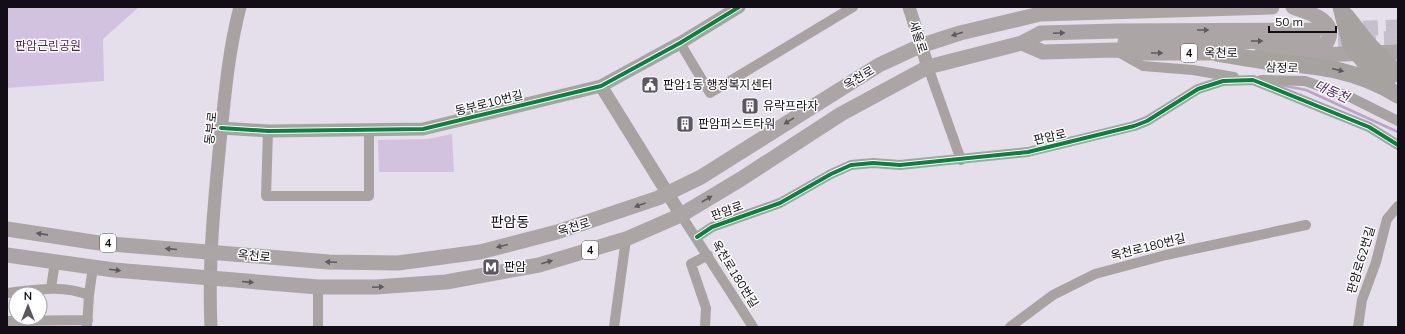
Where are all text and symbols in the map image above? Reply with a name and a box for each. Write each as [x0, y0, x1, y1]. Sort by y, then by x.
scale bar [1269, 8, 1336, 34]
text: 50 m [1275, 14, 1303, 29]
street label: 새울로 [906, 19, 931, 55]
one-way arrow [1197, 27, 1210, 33]
one-way arrow [1053, 30, 1066, 36]
one-way arrow [951, 31, 963, 37]
park label: 판암근린공원 [15, 38, 81, 53]
one-way arrow [1251, 38, 1264, 44]
road number: 4 [1181, 44, 1197, 62]
street label: 옥천로 [1204, 45, 1238, 60]
one-way arrow [1151, 50, 1164, 56]
street label: 삼정로 [1265, 59, 1299, 76]
street label: 옥천로 [841, 63, 877, 93]
one-way arrow [1333, 67, 1345, 73]
public building icon: 판암1동 행정복지센터 [640, 75, 660, 95]
water label: 대동천 [1312, 76, 1353, 106]
place label: 판암1동 행정복지센터 [663, 77, 773, 92]
street label: 동부로10번길 [453, 87, 524, 118]
building icon: 유락프라자 [740, 96, 760, 116]
place label: 유락프라자 [763, 98, 818, 113]
street label: 동부로 [201, 111, 220, 145]
building icon: 판암퍼스트타워 [675, 114, 695, 134]
place label: 판암퍼스트타워 [698, 116, 775, 131]
one-way arrow [784, 117, 794, 125]
street label: 판암로 [1032, 125, 1068, 148]
one-way arrow [701, 196, 713, 203]
street label: 판암로 [709, 198, 745, 223]
one-way arrow [634, 203, 646, 209]
district label: 판암동 [491, 213, 529, 231]
street label: 옥천로 [556, 215, 592, 239]
street label: 판암로62번길 [1343, 224, 1378, 295]
street label: 옥천로180번길 [1109, 230, 1187, 263]
one-way arrow [36, 231, 48, 237]
road number: 4 [100, 234, 116, 252]
street label: 옥천로180번길 [709, 237, 762, 310]
road number: 4 [582, 241, 598, 259]
one-way arrow [496, 244, 508, 250]
one-way arrow [165, 246, 177, 252]
street label: 옥천로 [237, 247, 271, 264]
metro station icon: 판암 [481, 257, 501, 277]
one-way arrow [324, 259, 337, 265]
place label: 판암 [504, 259, 526, 274]
one-way arrow [542, 259, 554, 265]
one-way arrow [109, 267, 121, 273]
one-way arrow [242, 278, 254, 285]
one-way arrow [372, 284, 385, 290]
north arrow [8, 286, 48, 326]
text: N [24, 289, 32, 303]

